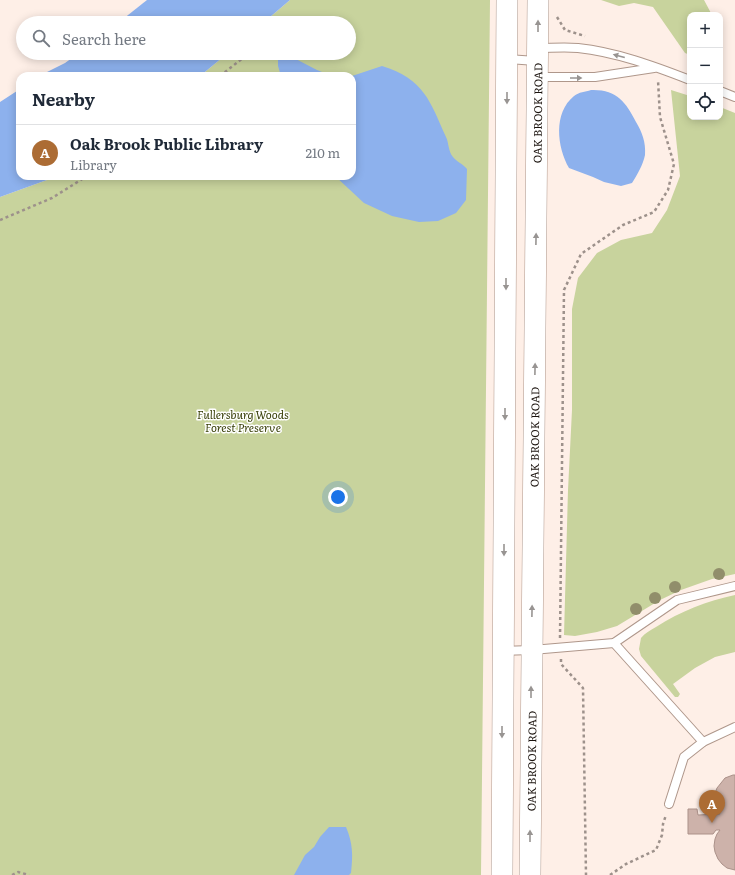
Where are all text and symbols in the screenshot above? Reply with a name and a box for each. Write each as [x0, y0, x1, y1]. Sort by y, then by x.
map controls [687, 12, 723, 120]
button: + [687, 12, 723, 48]
search box [16, 16, 356, 60]
one-way arrow [535, 19, 541, 32]
icon: search [30, 27, 52, 49]
text: Search here [62, 27, 146, 50]
button: − [687, 48, 723, 84]
one-way arrow [613, 53, 625, 59]
street label: OAK BROOK ROAD [529, 63, 545, 163]
one-way arrow [570, 75, 583, 81]
button: locate [687, 84, 723, 120]
text: Nearby [32, 86, 95, 111]
one-way arrow [504, 92, 510, 105]
text: Oak Brook Public Library [70, 132, 263, 155]
text: A [40, 143, 50, 162]
text: 210 m [305, 143, 340, 162]
text: Library [70, 155, 117, 174]
one-way arrow [533, 232, 539, 245]
one-way arrow [503, 278, 509, 291]
one-way arrow [531, 363, 538, 375]
street label: OAK BROOK ROAD [526, 387, 542, 487]
park label: Fullersburg Woods Forest Preserve [197, 406, 289, 435]
one-way arrow [502, 408, 508, 421]
your location [328, 487, 348, 507]
one-way arrow [501, 544, 507, 557]
one-way arrow [529, 604, 535, 617]
one-way arrow [528, 686, 535, 698]
street label: OAK BROOK ROAD [523, 711, 540, 811]
one-way arrow [499, 726, 506, 738]
pin: A [699, 790, 725, 823]
one-way arrow [527, 830, 534, 842]

